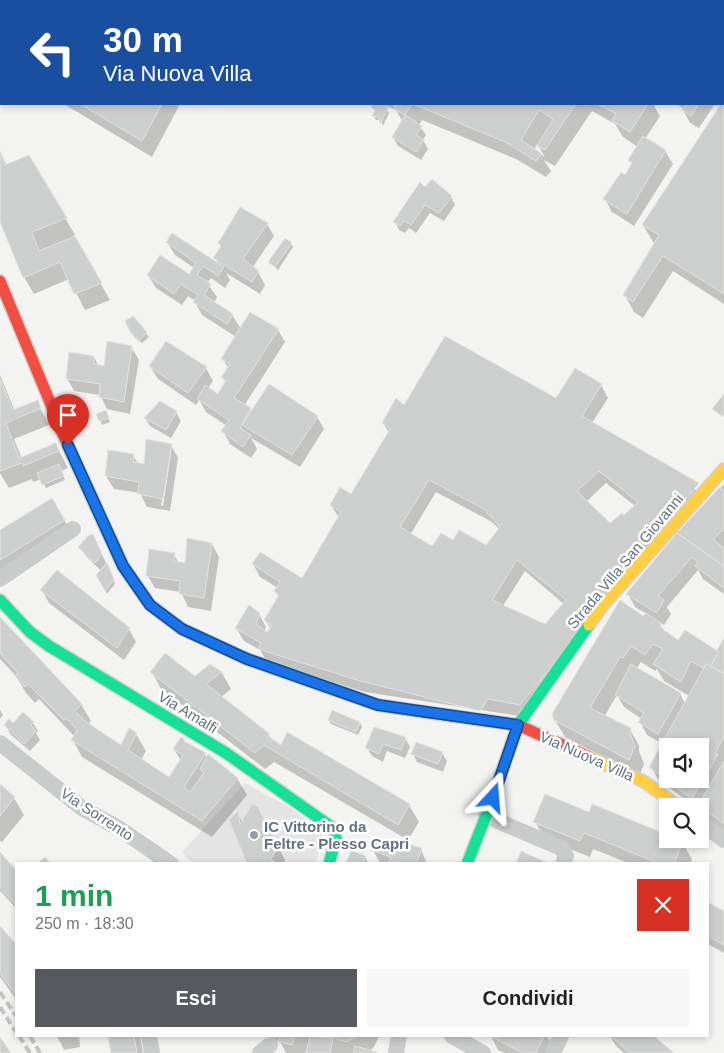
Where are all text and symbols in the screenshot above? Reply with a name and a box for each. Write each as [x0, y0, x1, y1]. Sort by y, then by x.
icon: left [20, 20, 85, 85]
text: 30 m [103, 20, 183, 59]
text: Via Nuova Villa [103, 61, 251, 86]
pin [47, 394, 89, 445]
icon: arrive [54, 401, 82, 429]
street label: Strada Villa San Giovanni [564, 490, 686, 632]
street label: Via Amalfi [155, 688, 221, 736]
street label: Via Nuova Villa [537, 728, 637, 785]
map controls [659, 738, 709, 848]
button: sound [659, 738, 709, 788]
position arrow [466, 771, 518, 823]
street label: Via Sorrento [58, 784, 136, 844]
button: search [659, 798, 709, 848]
place label: IC Vittorino da Feltre - Plesso Capri [264, 818, 409, 852]
marker: IC Vittorino da Feltre - Plesso Capri [248, 829, 260, 841]
text: 1 min [35, 879, 113, 912]
button: close [637, 879, 689, 931]
text: 250 m · 18:30 [35, 915, 134, 932]
button: Esci [35, 969, 357, 1027]
button: Condividi [367, 969, 689, 1027]

